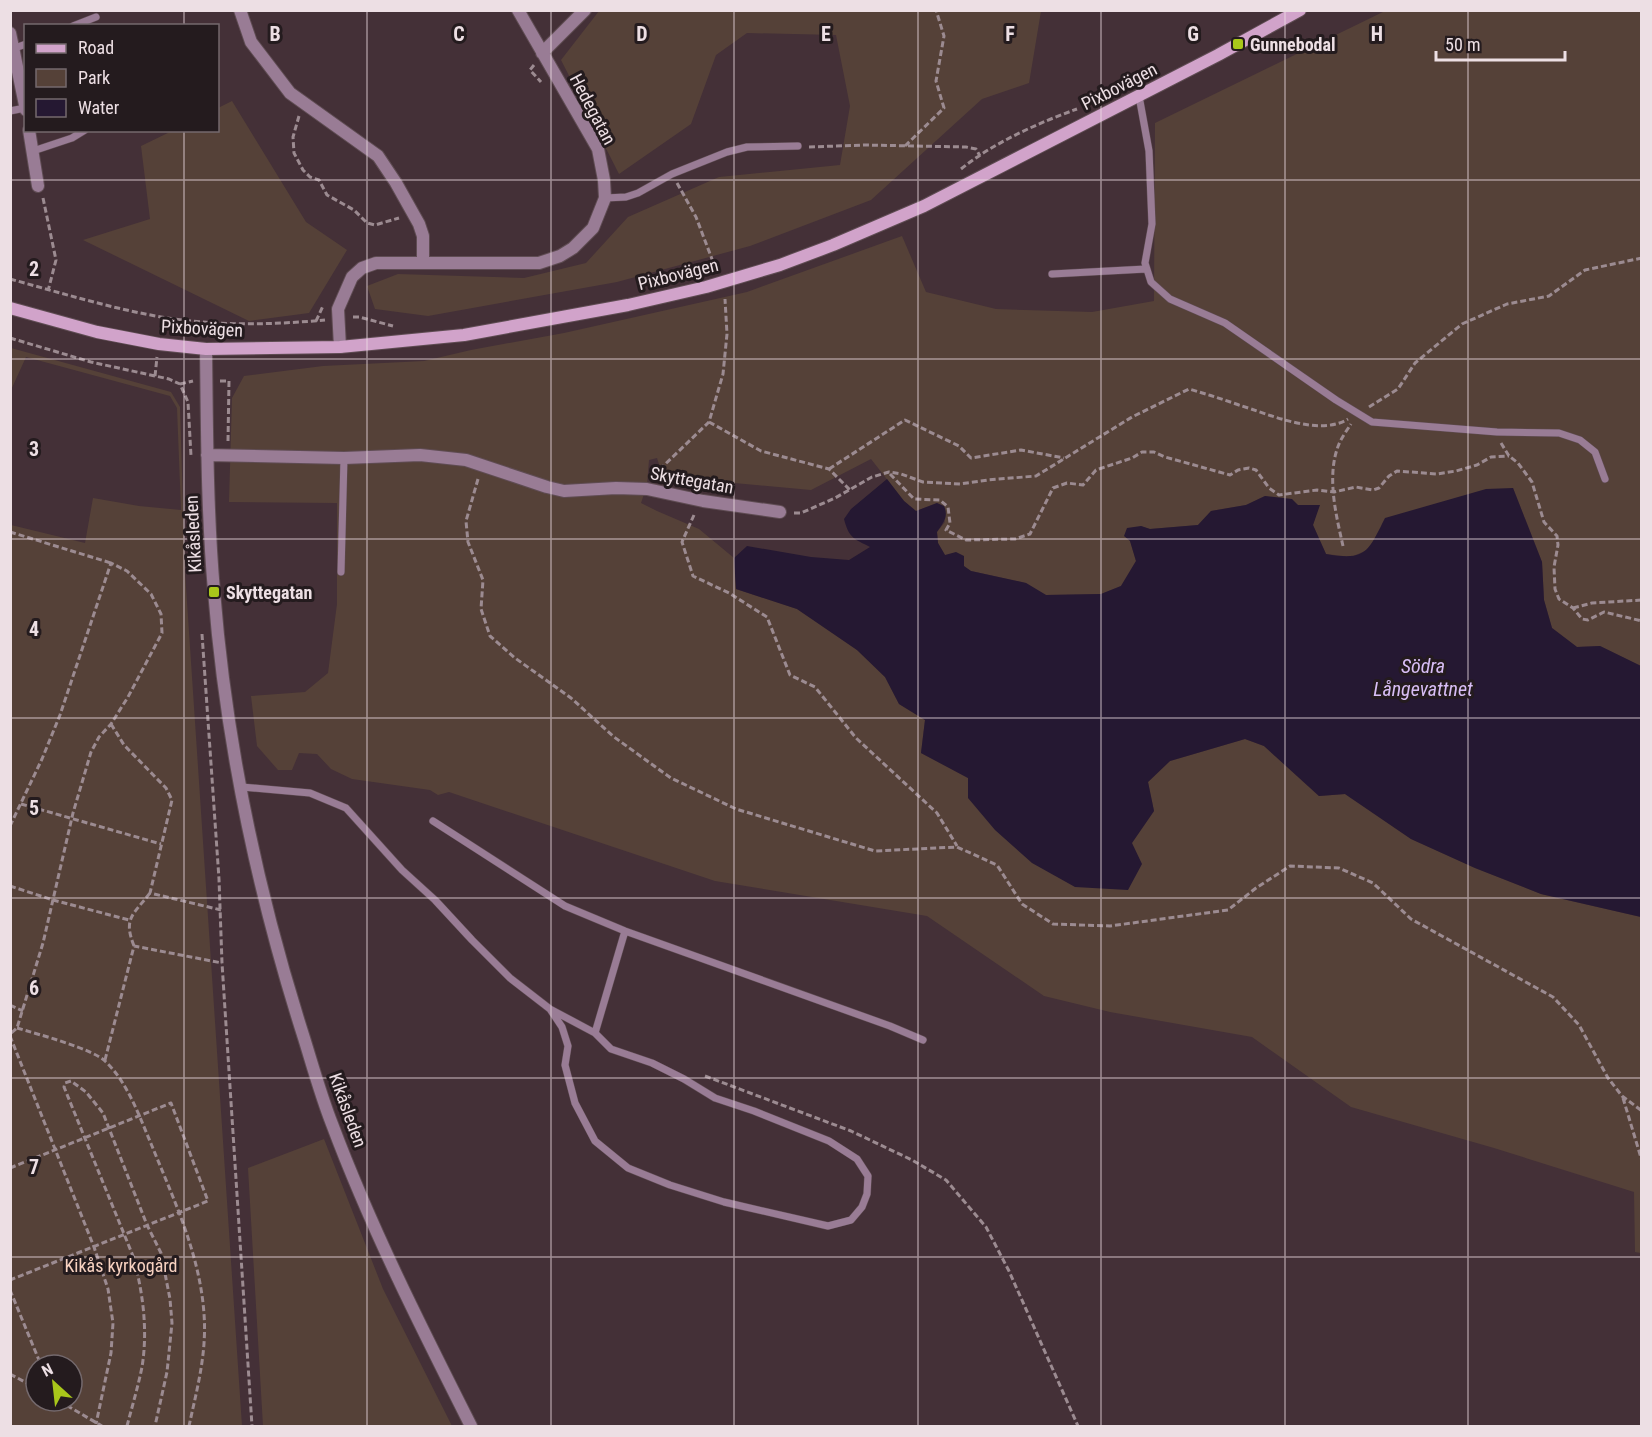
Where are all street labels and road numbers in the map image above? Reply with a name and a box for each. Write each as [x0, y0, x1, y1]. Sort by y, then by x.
street label: Pixbovägen [1078, 58, 1160, 114]
street label: Hedegatan [566, 70, 620, 148]
street label: Pixbovägen [636, 254, 720, 294]
street label: Pixbovägen [160, 315, 244, 341]
street label: Skyttegatan [649, 462, 735, 498]
street label: Kikåsleden [180, 495, 206, 573]
street label: Kikåsleden [325, 1070, 371, 1150]

